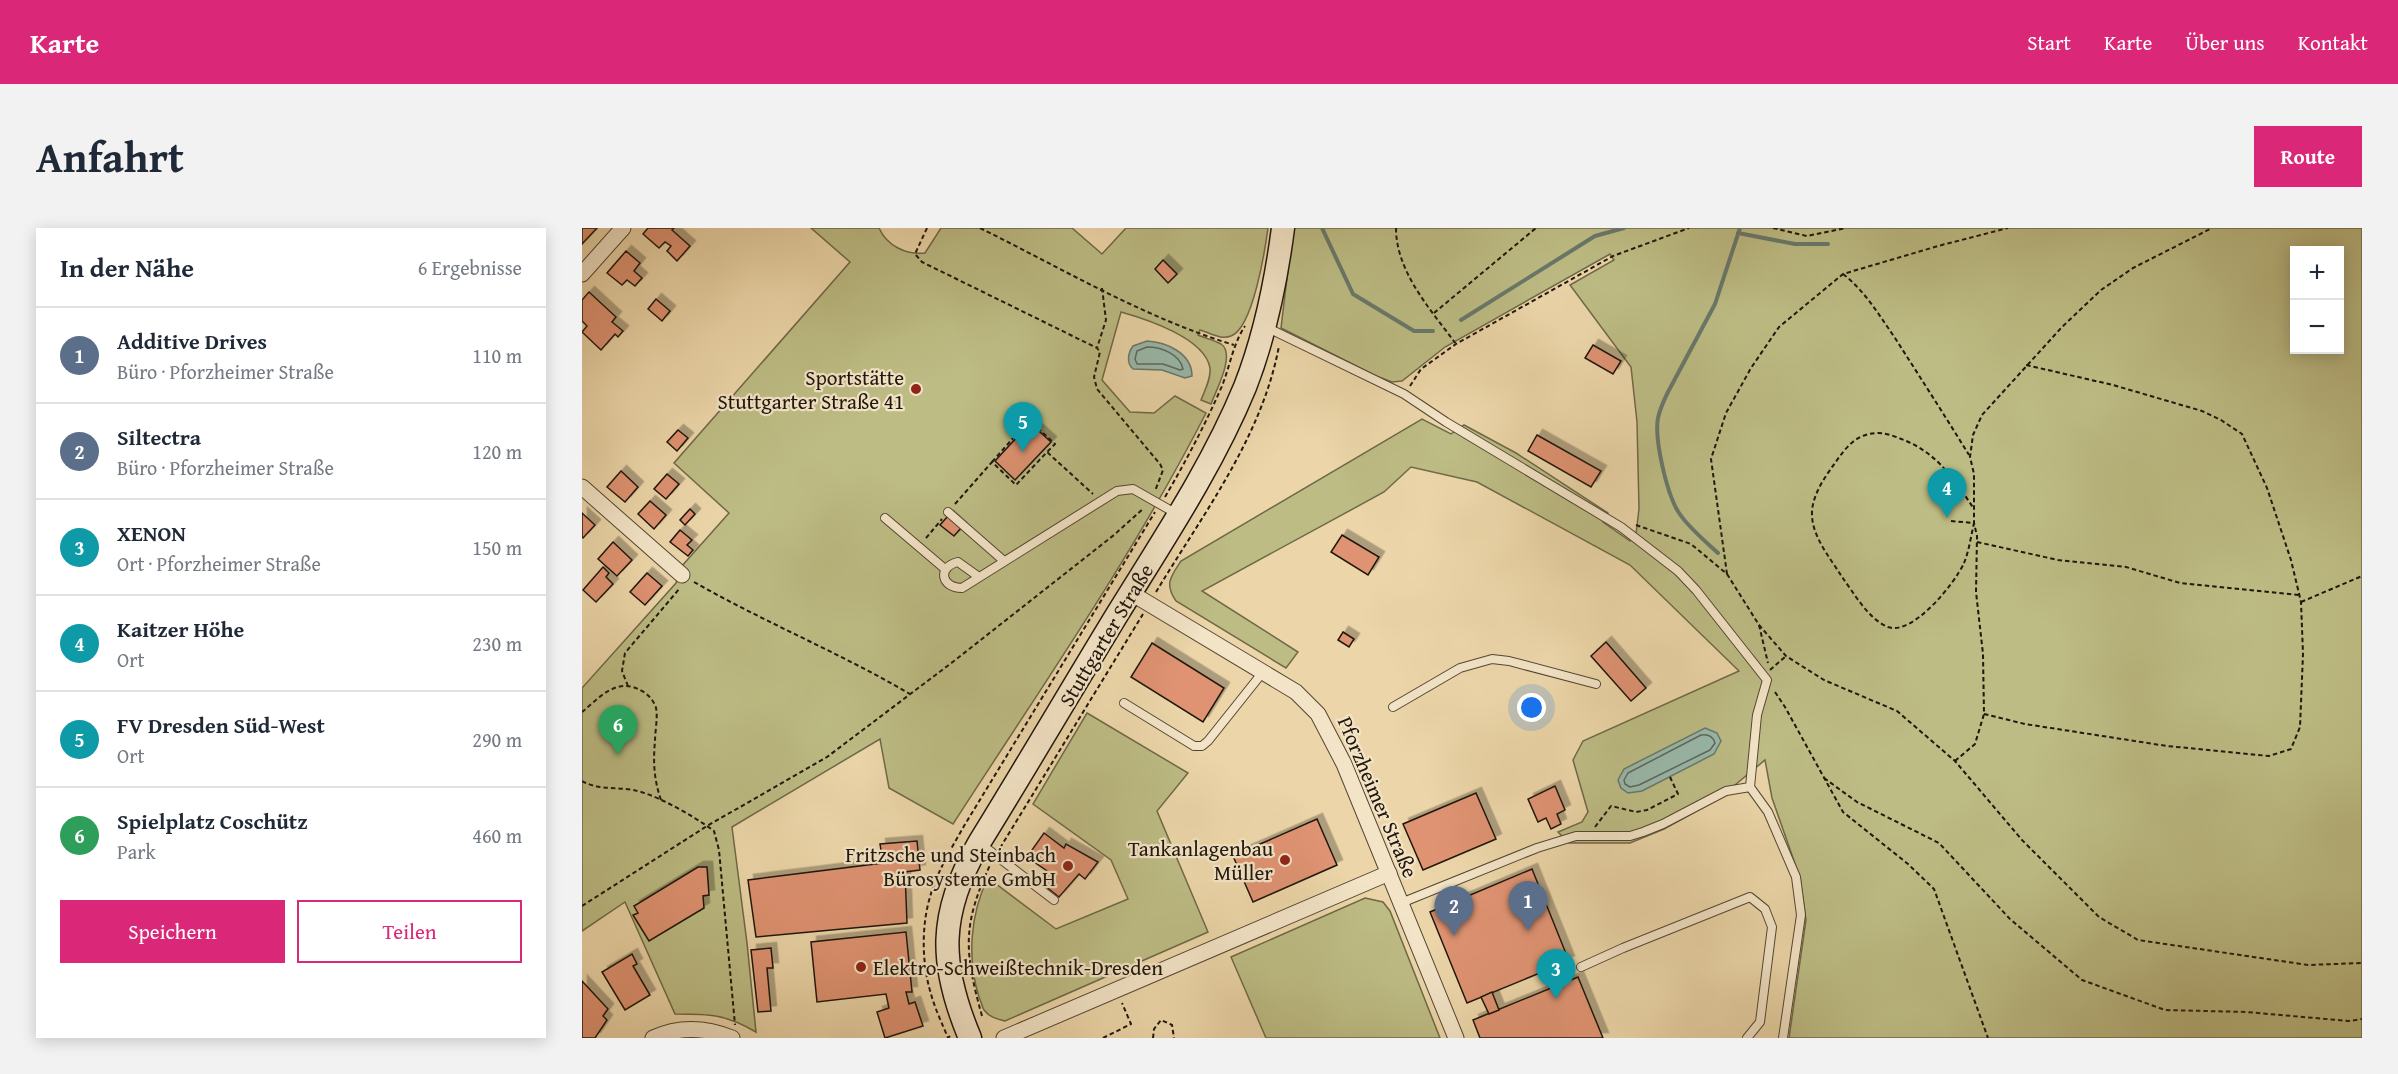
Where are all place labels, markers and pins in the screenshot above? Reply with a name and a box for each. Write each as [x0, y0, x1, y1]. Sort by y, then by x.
place label: Sportstätte Stuttgarter Straße 41 [718, 362, 904, 417]
marker: Sportstätte Stuttgarter Straße 41 [909, 382, 923, 396]
pin: 5 [1004, 402, 1042, 452]
pin: 4 [1928, 468, 1966, 518]
pin: 6 [598, 706, 638, 755]
place label: Tankanlagenbau Müller [1128, 833, 1274, 888]
place label: Fritzsche und Steinbach Bürosysteme GmbH [845, 839, 1056, 894]
marker: Tankanlagenbau Müller [1278, 853, 1292, 867]
marker: Fritzsche und Steinbach Bürosysteme GmbH [1061, 859, 1075, 873]
pin: 1 [1508, 882, 1548, 931]
pin: 2 [1434, 886, 1474, 936]
pin: 3 [1536, 950, 1576, 999]
place label: Elektro-Schweißtechnik-Dresden [873, 952, 1163, 983]
marker: Elektro-Schweißtechnik-Dresden [854, 960, 868, 974]

